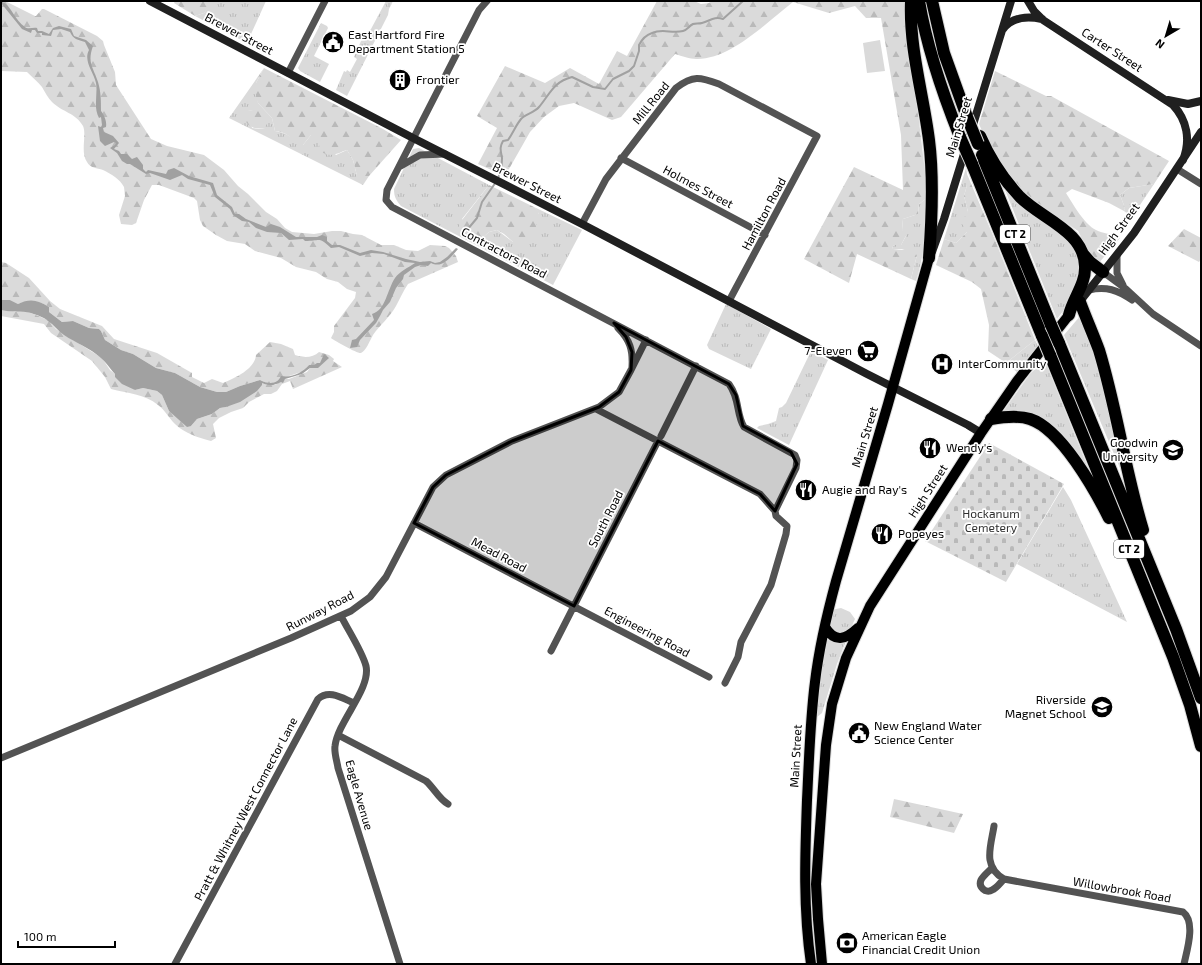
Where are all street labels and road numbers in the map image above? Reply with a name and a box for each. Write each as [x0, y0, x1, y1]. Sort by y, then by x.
street label: Brewer Street [203, 9, 276, 57]
street label: Carter Street [1079, 24, 1146, 74]
street label: Mill Road [629, 78, 672, 126]
street label: Main Street [942, 94, 974, 159]
street label: Brewer Street [491, 159, 565, 206]
street label: Holmes Street [661, 162, 736, 211]
street label: Hamilton Road [738, 175, 788, 252]
street label: High Street [1095, 199, 1142, 257]
street label: Contractors Road [459, 224, 550, 281]
road number: CT 2 [1000, 225, 1030, 243]
street label: Main Street [848, 404, 880, 469]
street label: High Street [905, 461, 950, 520]
street label: South Road [585, 488, 625, 549]
street label: Mead Road [469, 534, 530, 575]
road number: CT 2 [1114, 540, 1144, 558]
street label: Runway Road [283, 587, 356, 633]
street label: Engineering Road [602, 603, 693, 660]
street label: Pratt & Whitney West Connector Lane [191, 714, 300, 903]
street label: Main Street [786, 724, 804, 788]
street label: Eagle Avenue [343, 758, 377, 832]
street label: Willowbrook Road [1072, 873, 1172, 905]

